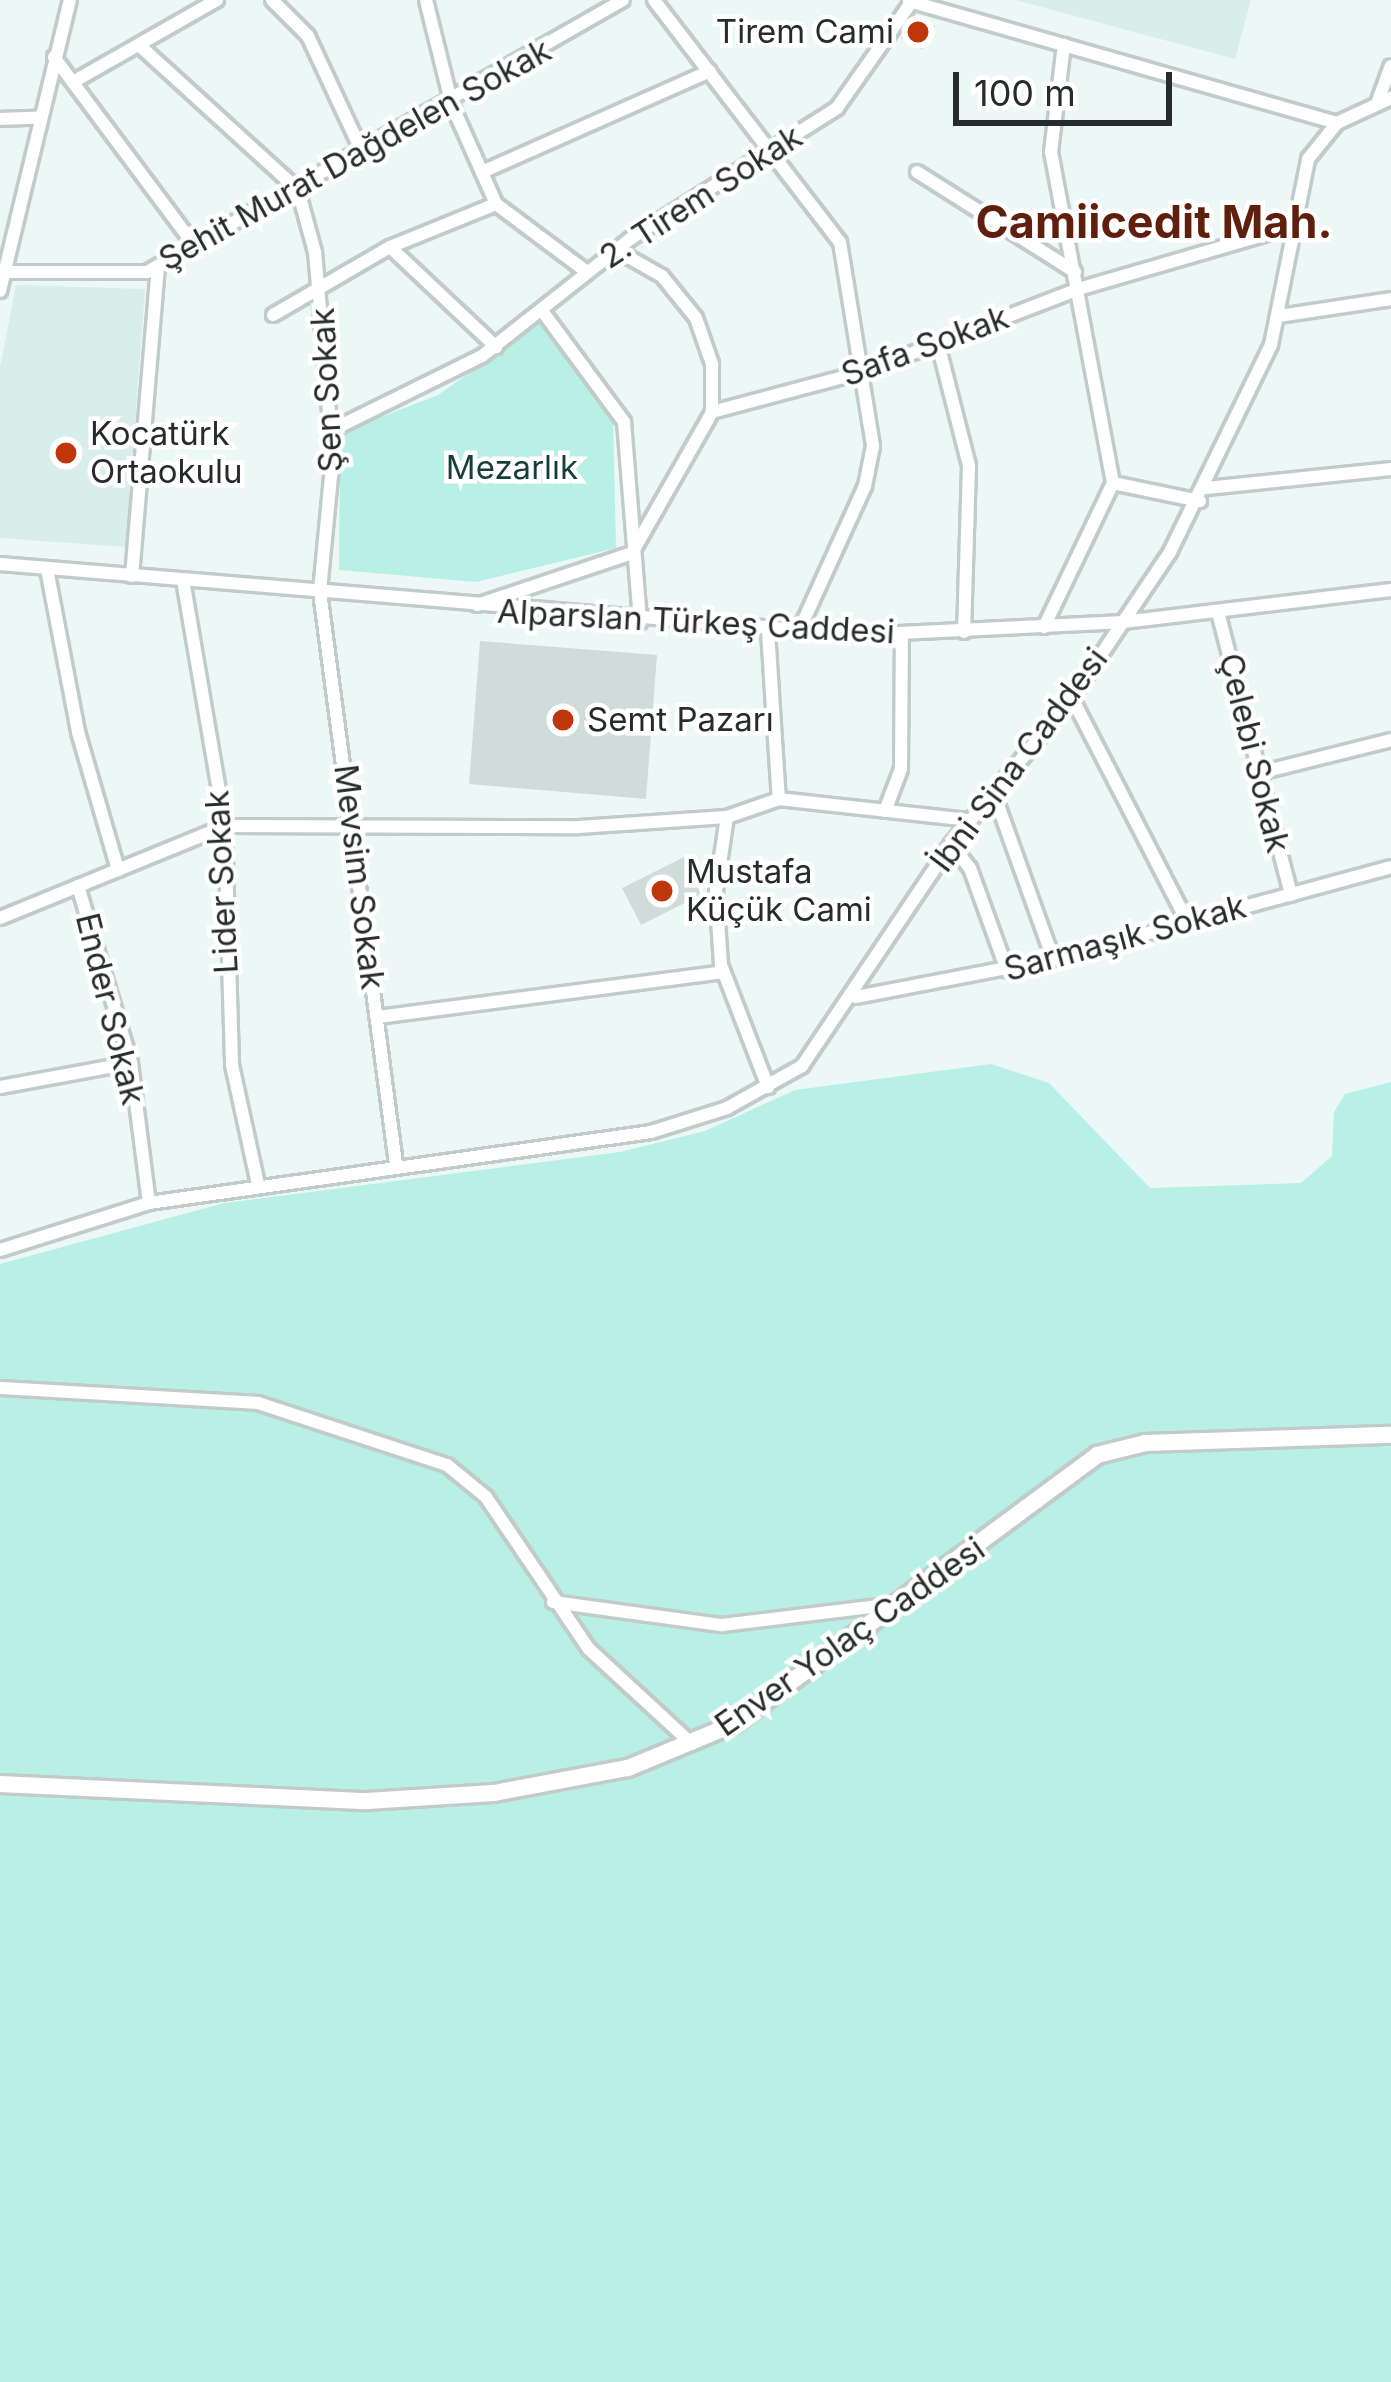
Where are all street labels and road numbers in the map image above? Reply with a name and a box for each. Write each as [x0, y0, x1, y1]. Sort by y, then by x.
street label: Şehit Murat Dağdelen Sokak [152, 31, 558, 279]
street label: 2. Tirem Sokak [592, 117, 810, 277]
street label: Safa Sokak [836, 297, 1014, 395]
street label: Şen Sokak [303, 307, 351, 473]
street label: Alparslan Türkeş Caddesi [496, 592, 896, 652]
street label: İbni Sina Caddesi [922, 640, 1116, 880]
street label: Çelebi Sokak [1210, 649, 1298, 857]
street label: Mevsim Sokak [326, 762, 392, 992]
street label: Lider Sokak [197, 789, 247, 975]
street label: Sarmaşık Sokak [1000, 887, 1250, 989]
street label: Ender Sokak [67, 909, 153, 1109]
street label: Enver Yolaç Caddesi [708, 1529, 992, 1745]

